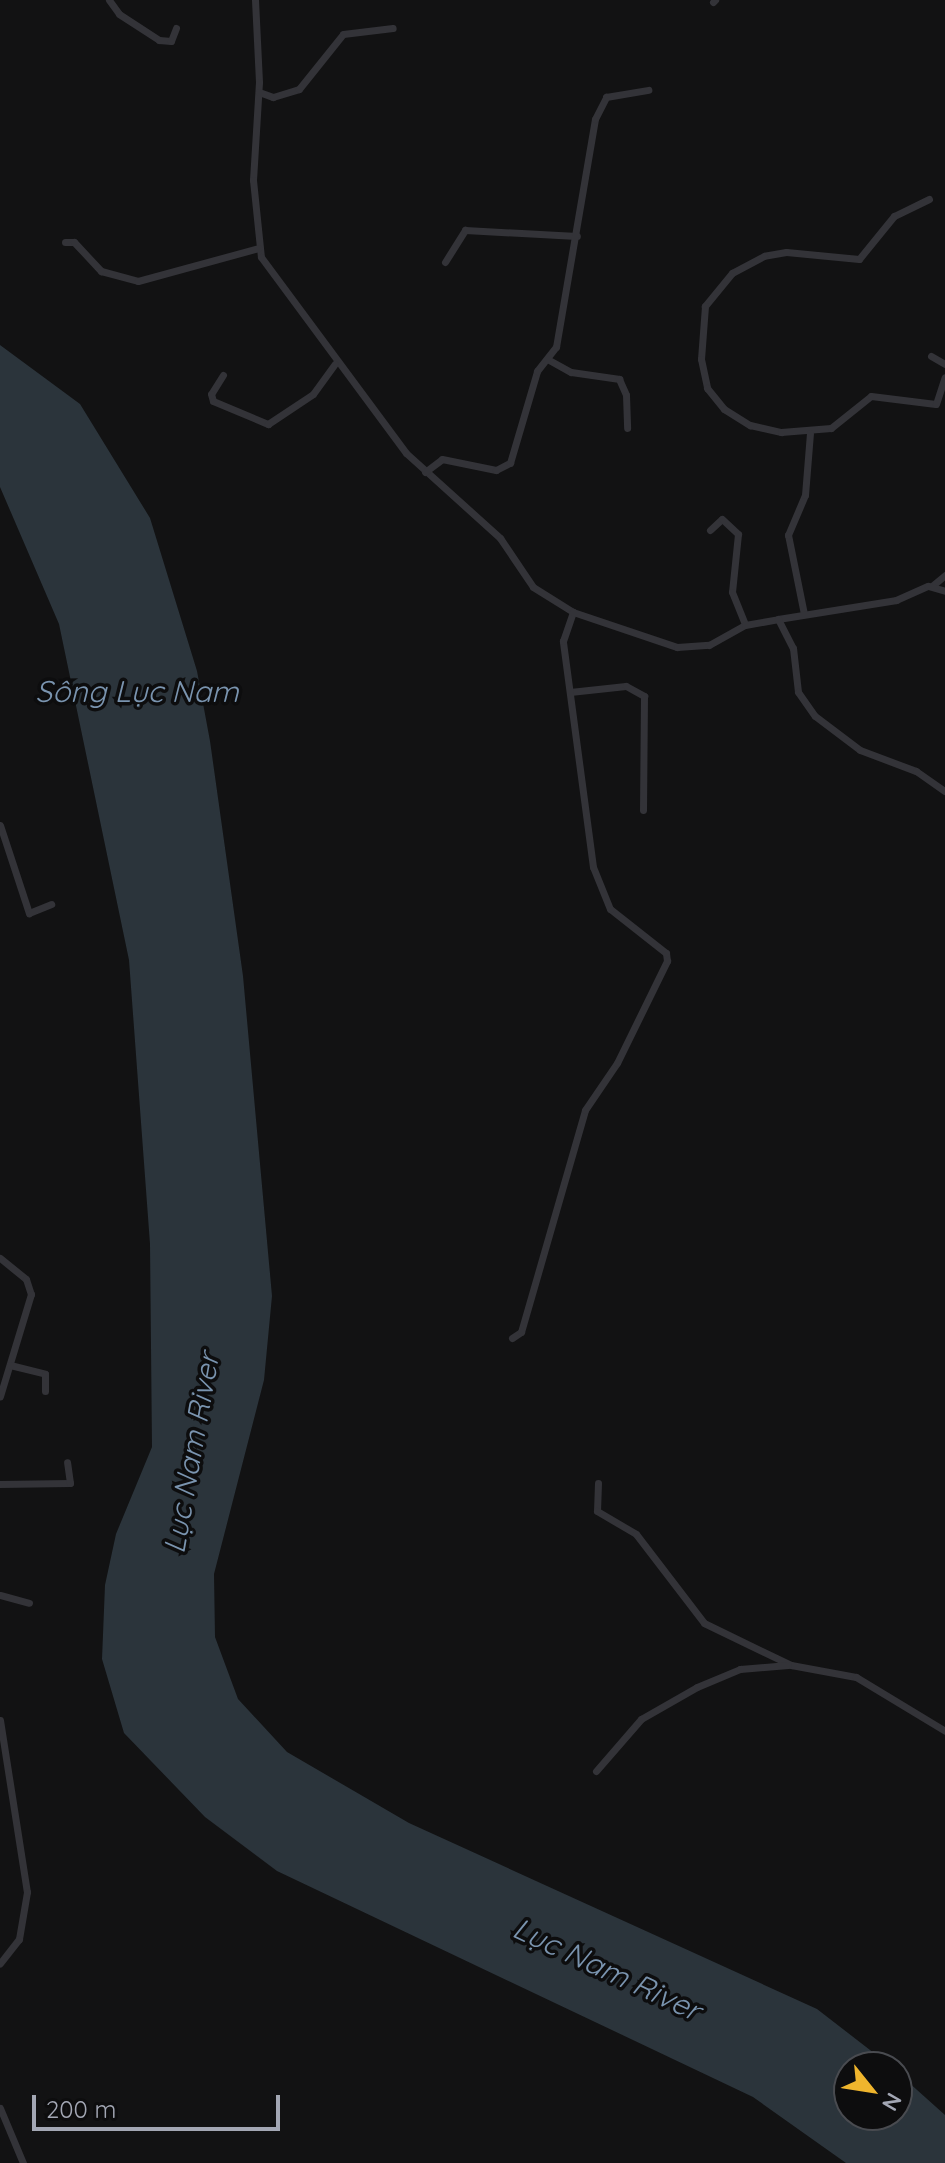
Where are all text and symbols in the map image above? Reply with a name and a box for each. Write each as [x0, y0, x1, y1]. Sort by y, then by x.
water label: Sông Lục Nam [35, 673, 239, 709]
water label: Lục Nam River [156, 1350, 226, 1556]
water label: Lục Nam River [507, 1910, 707, 2028]
north arrow [833, 2051, 913, 2131]
scale bar [36, 2079, 284, 2129]
text: N [876, 2088, 908, 2116]
text: 200 m [46, 2094, 116, 2124]

